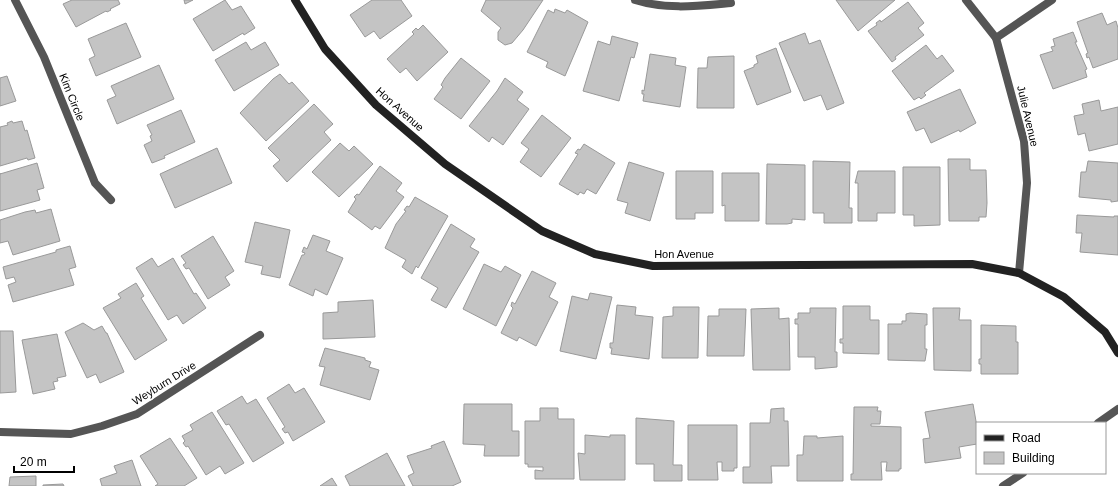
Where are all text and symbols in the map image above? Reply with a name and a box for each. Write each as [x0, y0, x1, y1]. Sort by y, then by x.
street label: Kim Circle [57, 72, 87, 122]
street label: Julie Avenue [1015, 84, 1041, 148]
street label: Hon Avenue [374, 85, 426, 133]
street label: Hon Avenue [654, 248, 714, 260]
street label: Weyburn Drive [130, 359, 198, 407]
legend [976, 422, 1106, 474]
text: Road [1012, 431, 1041, 445]
scale bar [14, 448, 74, 474]
text: Building [1012, 451, 1055, 465]
text: 20 m [20, 455, 47, 469]

